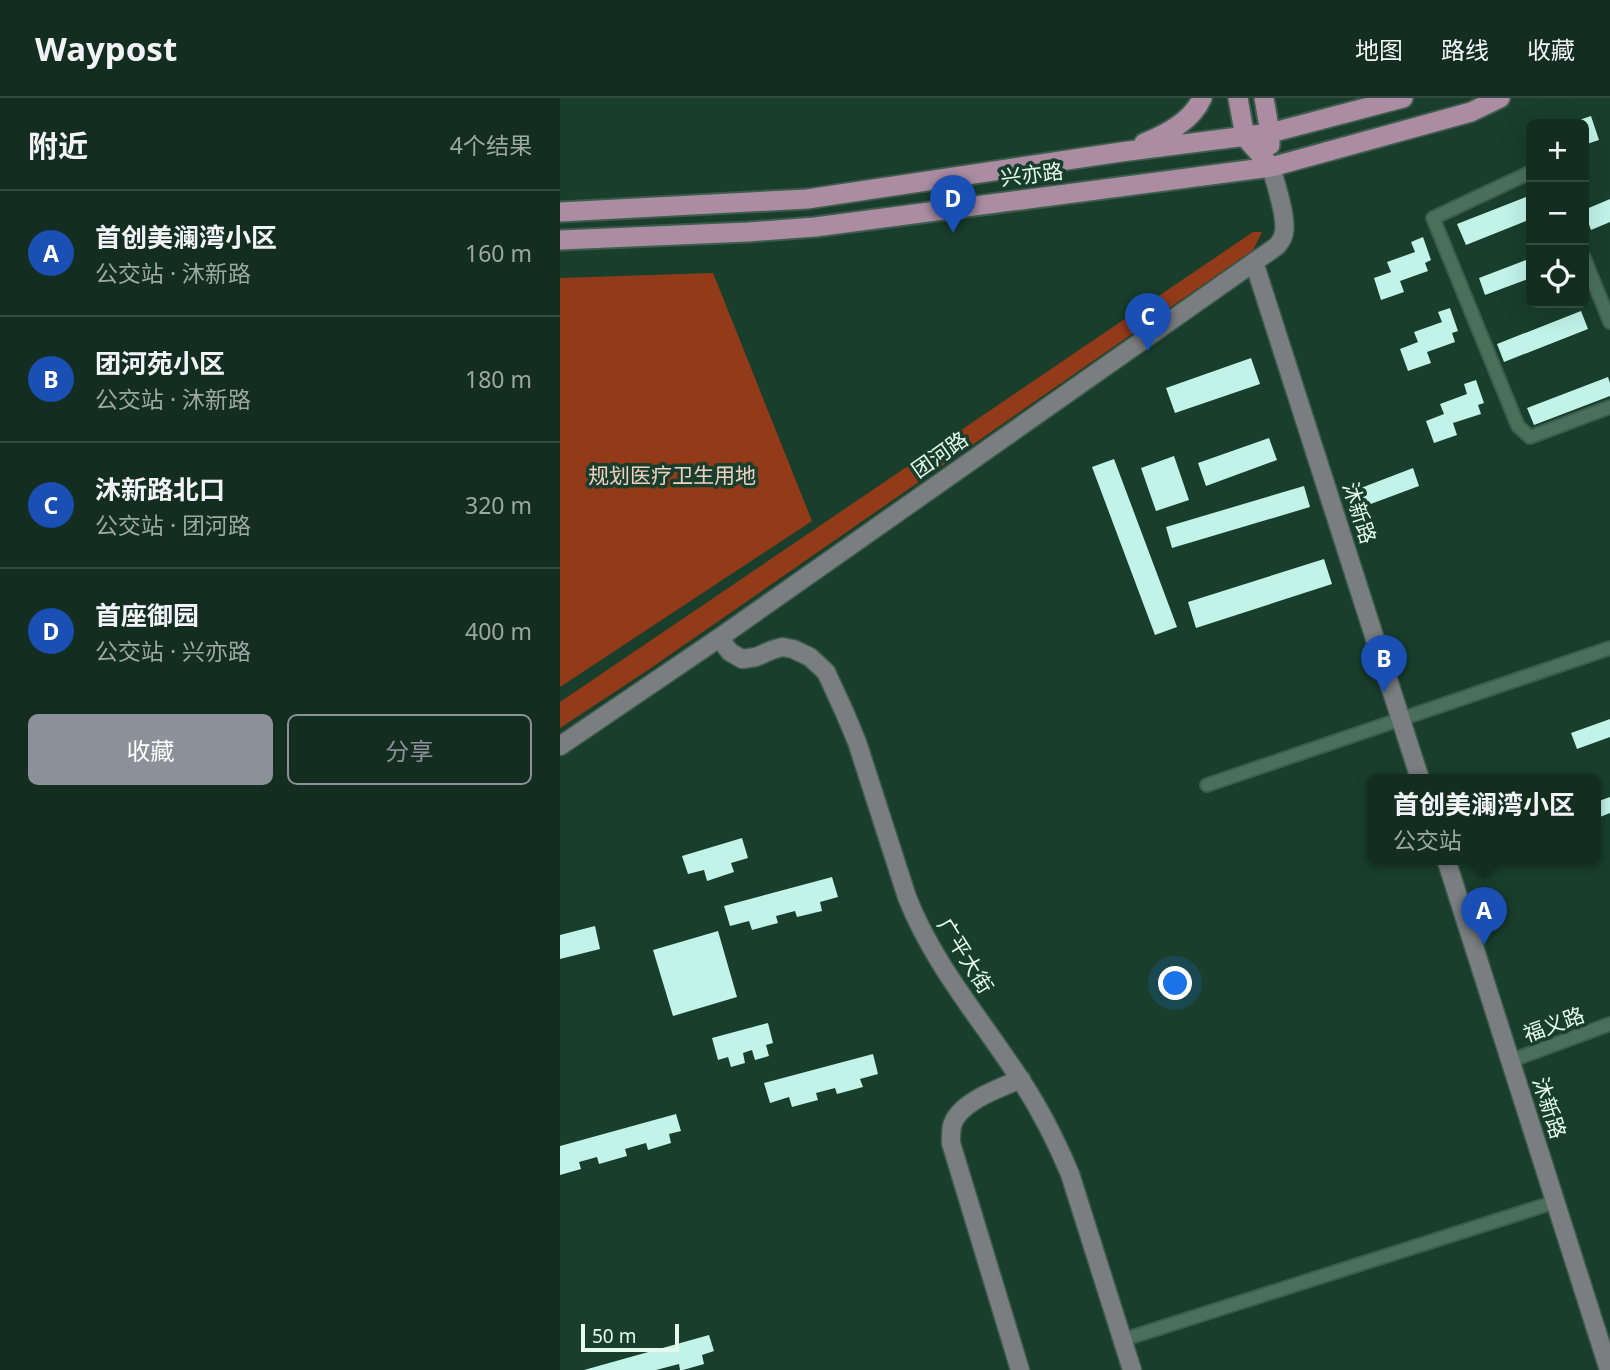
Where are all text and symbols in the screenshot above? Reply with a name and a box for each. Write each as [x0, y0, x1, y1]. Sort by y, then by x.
text: Waypost [35, 26, 177, 71]
text: 地图 [1355, 33, 1403, 66]
text: 路线 [1441, 33, 1489, 66]
text: 收藏 [1527, 33, 1575, 66]
map controls [1526, 119, 1589, 308]
button: + [1526, 119, 1589, 182]
text: 附近 [28, 125, 88, 166]
text: 4个结果 [450, 129, 532, 161]
street label: 兴亦路 [999, 156, 1065, 192]
pin: D [930, 175, 976, 233]
button: − [1526, 182, 1589, 245]
text: 首创美澜湾小区 [95, 219, 277, 255]
text: A [43, 237, 59, 269]
text: 160 m [465, 237, 532, 269]
button: locate [1526, 245, 1589, 308]
text: 公交站 · 沐新路 [95, 257, 251, 289]
pin: C [1125, 293, 1171, 351]
text: 团河苑小区 [95, 345, 225, 381]
text: B [43, 363, 59, 395]
text: 180 m [465, 363, 532, 395]
text: 公交站 · 沐新路 [95, 383, 251, 415]
street label: 团河路 [906, 425, 973, 484]
park label: 规划医疗卫生用地 [588, 461, 756, 489]
text: 沐新路北口 [95, 471, 225, 507]
street label: 沐新路 [1337, 478, 1383, 547]
text: C [44, 489, 58, 521]
text: 320 m [465, 489, 532, 521]
text: 公交站 · 团河路 [95, 509, 251, 541]
text: 首座御园 [95, 597, 199, 633]
text: D [43, 615, 59, 647]
text: 400 m [465, 615, 532, 647]
text: 公交站 · 兴亦路 [95, 635, 251, 667]
pin: B [1361, 635, 1407, 693]
button: 收藏 [28, 714, 273, 785]
button: 分享 [287, 714, 532, 785]
popup [1367, 774, 1601, 865]
text: 首创美澜湾小区 [1393, 786, 1575, 822]
text: 公交站 [1393, 824, 1462, 856]
pin: A [1461, 887, 1507, 945]
street label: 广平大街 [932, 912, 1000, 999]
your location [1158, 966, 1192, 1000]
street label: 福义路 [1519, 1000, 1588, 1048]
street label: 沐新路 [1527, 1073, 1573, 1142]
scale bar [581, 1321, 679, 1353]
text: 50 m [592, 1323, 636, 1349]

